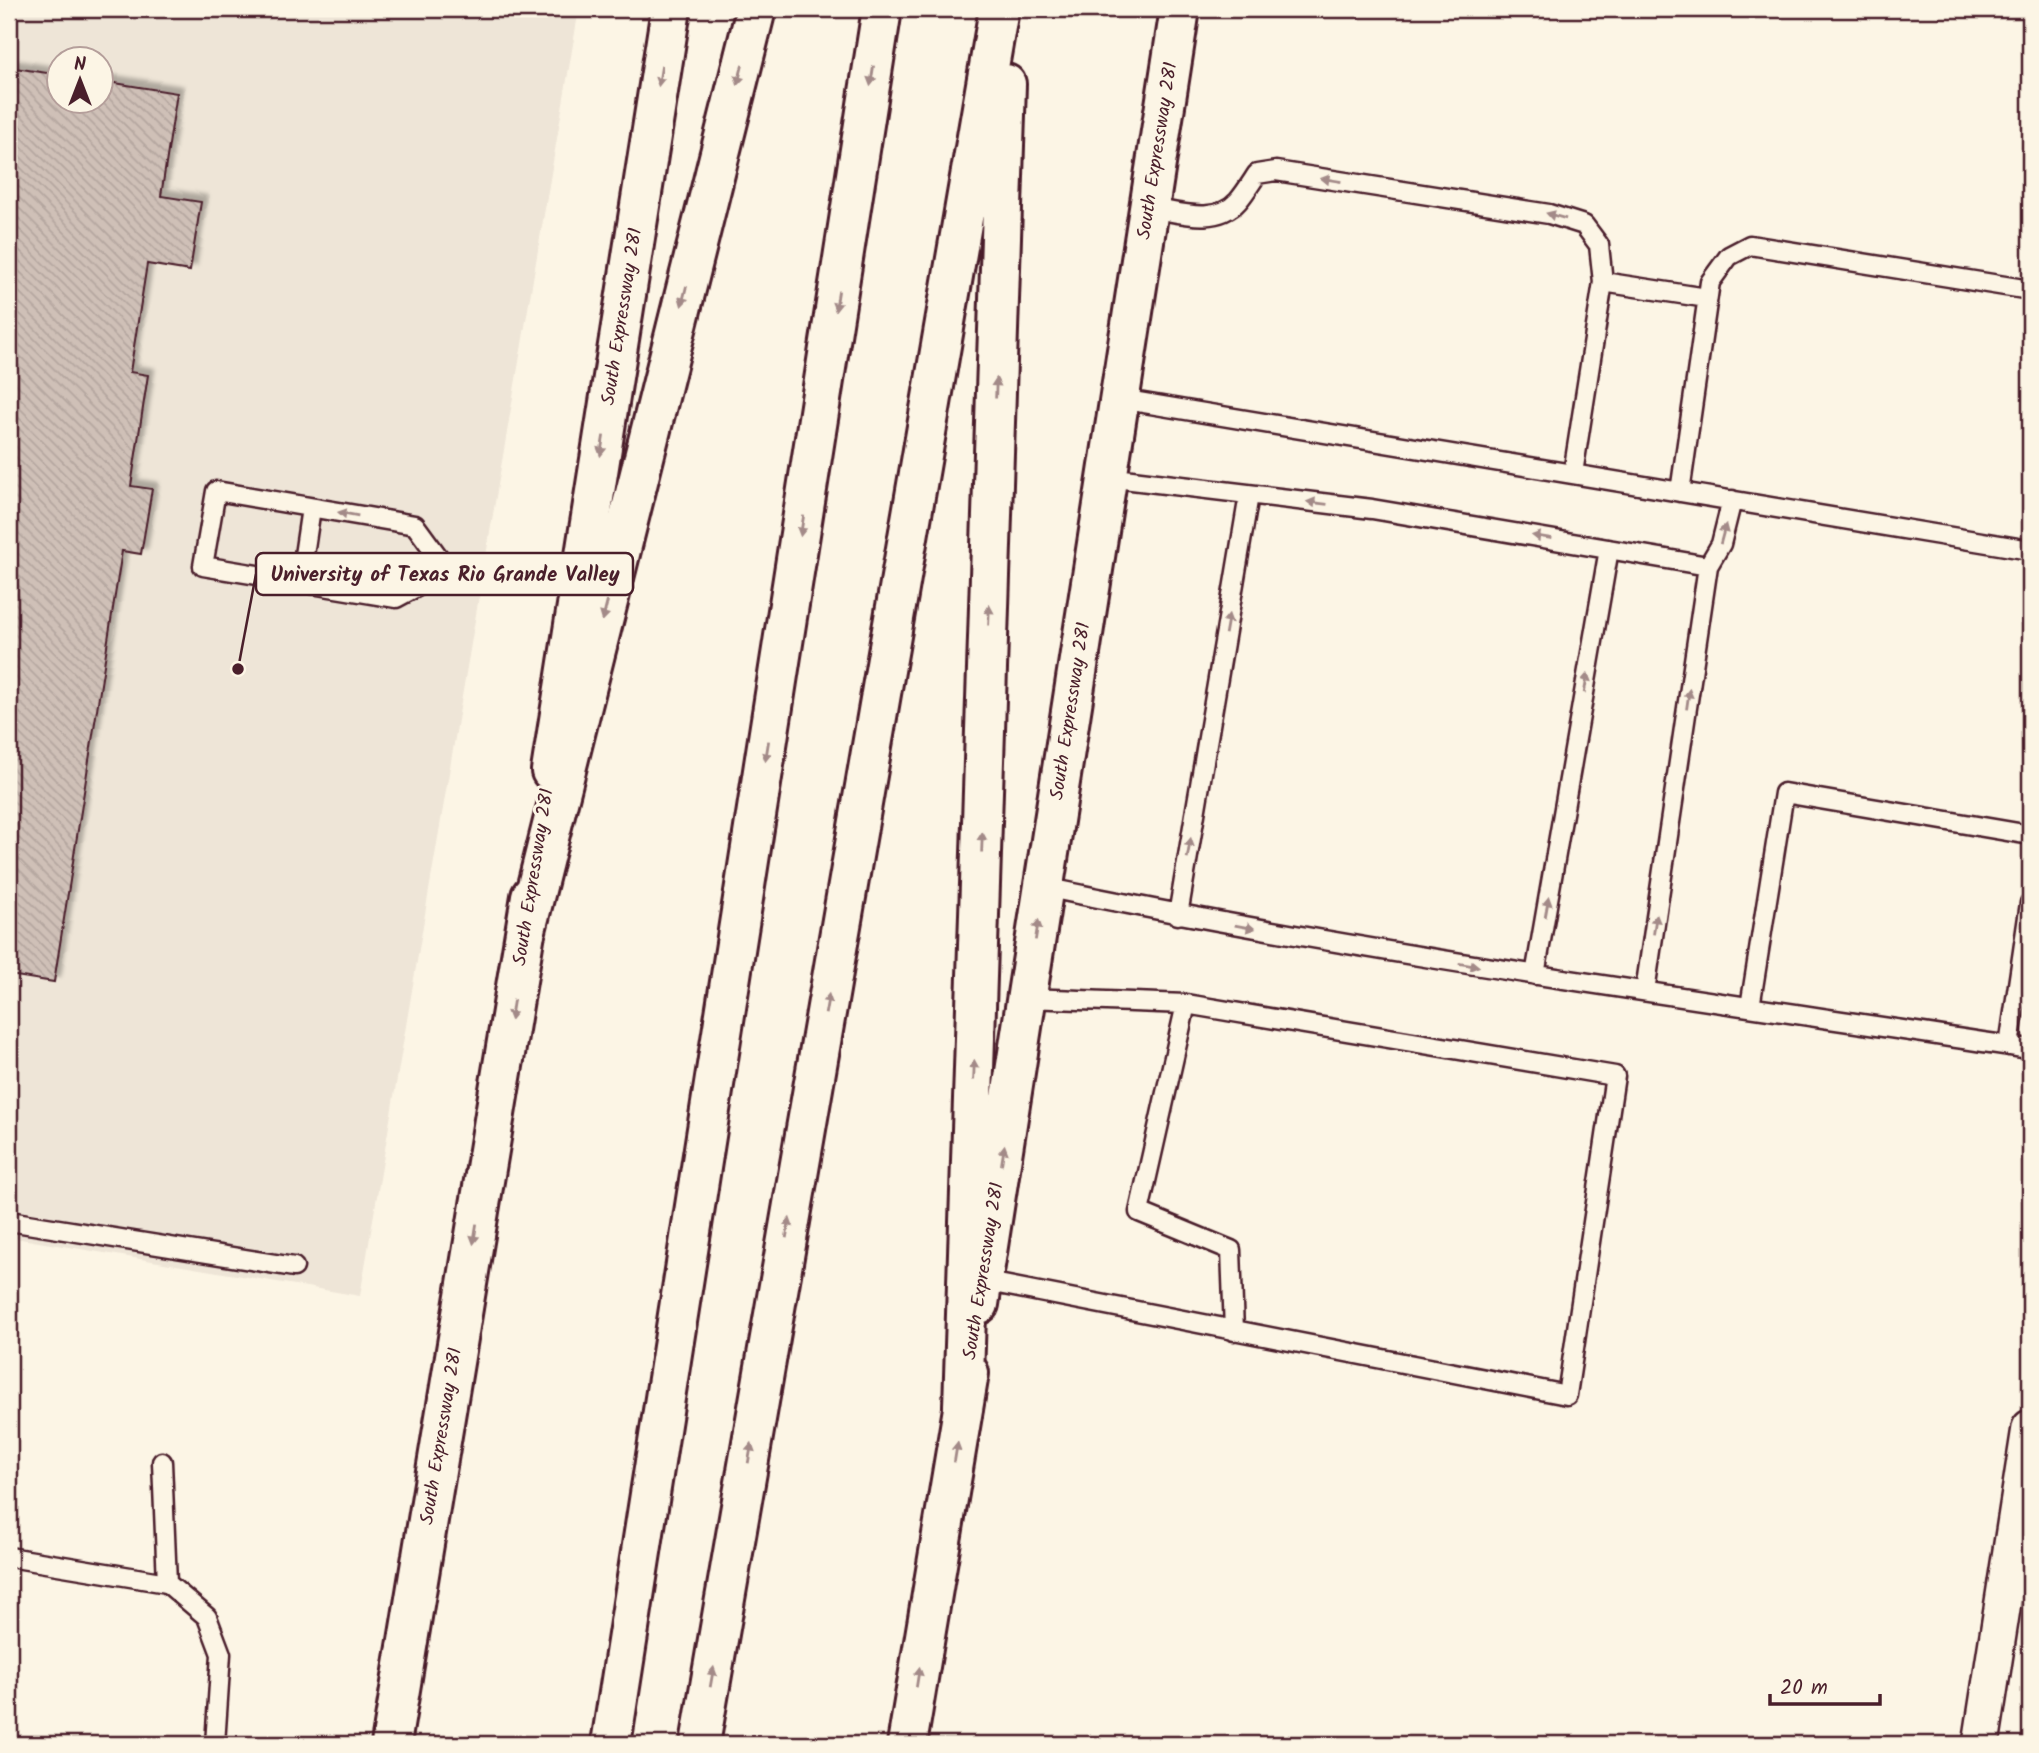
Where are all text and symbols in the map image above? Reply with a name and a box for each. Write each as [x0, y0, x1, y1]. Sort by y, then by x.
north arrow [46, 46, 116, 116]
text: N [74, 50, 86, 80]
street label: South Expressway 281 [1129, 60, 1187, 242]
one-way arrow [734, 64, 745, 86]
one-way arrow [654, 65, 665, 87]
one-way arrow [866, 65, 877, 87]
one-way arrow [1320, 174, 1342, 185]
one-way arrow [1544, 210, 1566, 221]
street label: South Expressway 281 [594, 226, 651, 407]
one-way arrow [678, 285, 689, 307]
one-way arrow [831, 290, 842, 312]
one-way arrow [991, 376, 1002, 398]
one-way arrow [596, 435, 607, 457]
one-way arrow [1306, 497, 1328, 508]
one-way arrow [336, 508, 358, 519]
one-way arrow [796, 515, 807, 537]
one-way arrow [1718, 523, 1729, 545]
one-way arrow [1531, 531, 1553, 542]
callout: University of Texas Rio Grande Valley [256, 553, 633, 595]
text: University of Texas Rio Grande Valley [270, 559, 620, 592]
one-way arrow [599, 600, 610, 622]
one-way arrow [983, 604, 995, 626]
one-way arrow [1222, 613, 1233, 635]
street label: South Expressway 281 [1042, 620, 1100, 802]
one-way arrow [1581, 672, 1592, 694]
one-way arrow [1683, 687, 1694, 709]
one-way arrow [761, 740, 772, 762]
street label: South Expressway 281 [505, 786, 563, 968]
one-way arrow [976, 831, 987, 853]
one-way arrow [1184, 837, 1195, 859]
one-way arrow [1542, 896, 1553, 918]
one-way arrow [1650, 913, 1661, 935]
one-way arrow [1032, 919, 1043, 941]
one-way arrow [1234, 922, 1256, 933]
one-way arrow [1458, 959, 1480, 970]
one-way arrow [822, 993, 833, 1015]
one-way arrow [506, 999, 517, 1021]
one-way arrow [969, 1058, 980, 1080]
one-way arrow [997, 1144, 1008, 1166]
street label: South Expressway 281 [955, 1180, 1013, 1362]
one-way arrow [783, 1217, 794, 1239]
one-way arrow [469, 1223, 480, 1245]
street label: South Expressway 281 [412, 1345, 471, 1527]
one-way arrow [951, 1441, 962, 1463]
one-way arrow [745, 1442, 756, 1464]
scale bar [1770, 1662, 1880, 1706]
one-way arrow [707, 1666, 718, 1688]
one-way arrow [913, 1666, 924, 1688]
text: 20 m [1780, 1672, 1828, 1705]

